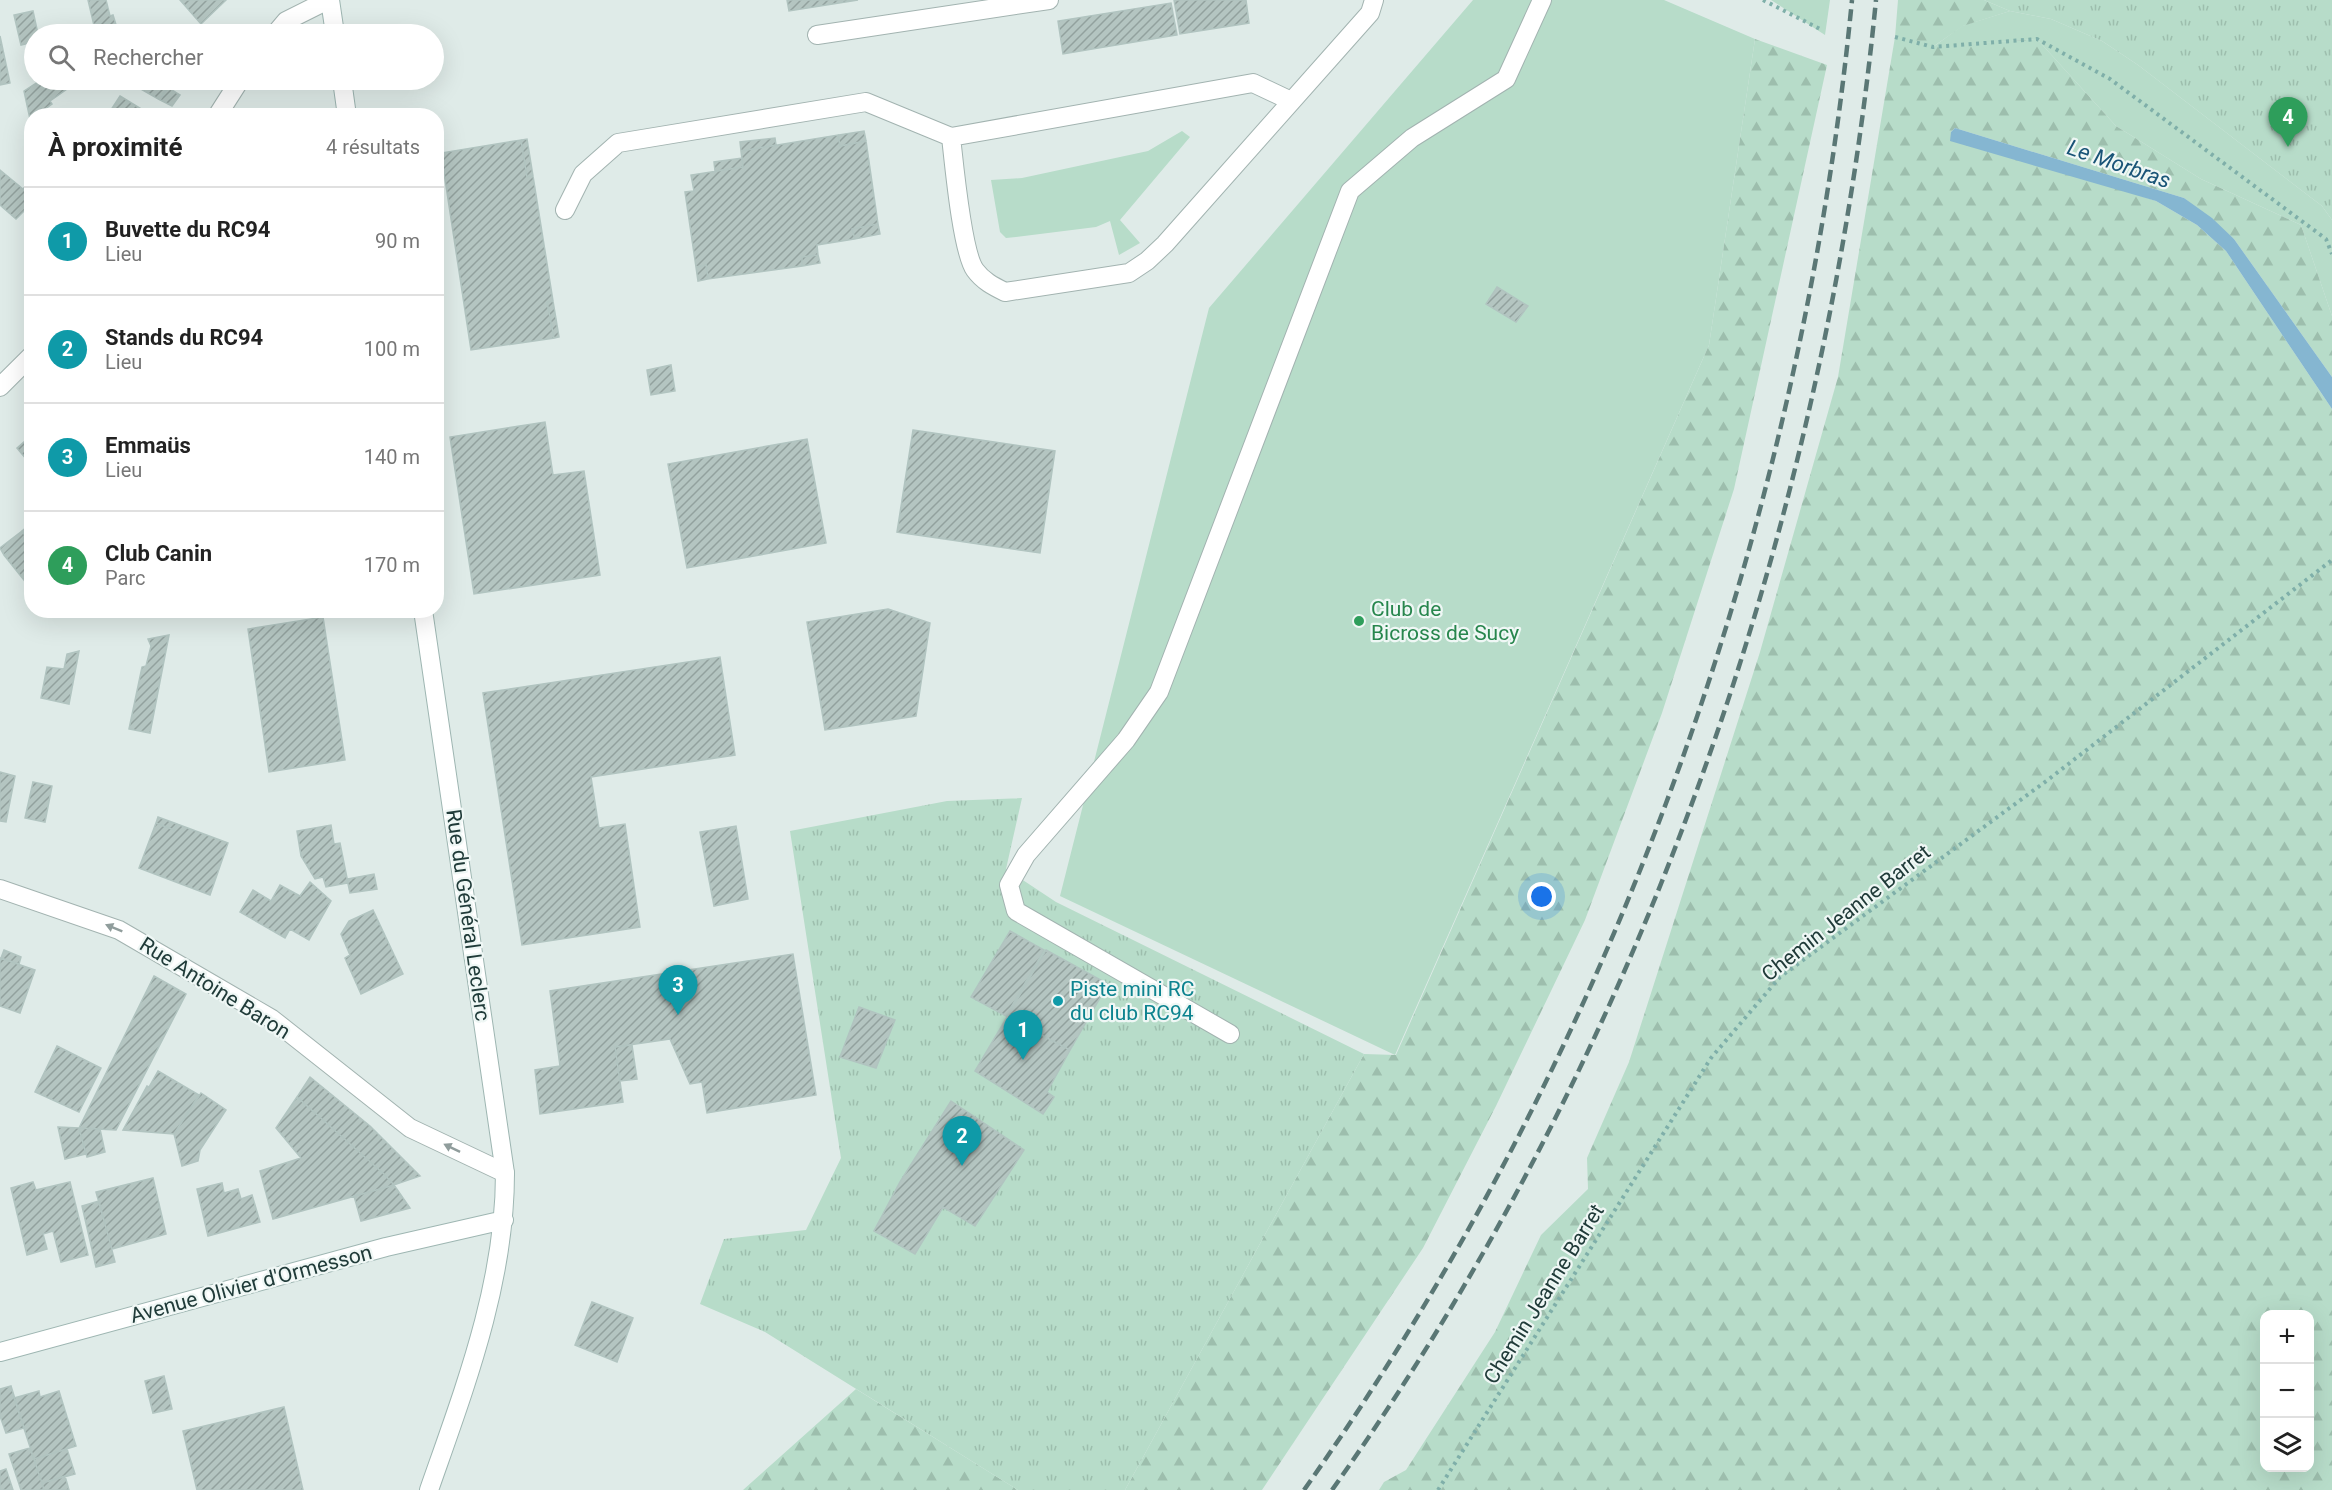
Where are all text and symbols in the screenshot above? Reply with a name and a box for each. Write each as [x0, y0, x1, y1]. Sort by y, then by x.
search box [24, 24, 444, 90]
icon: search [45, 41, 78, 74]
text: Rechercher [93, 45, 204, 70]
pin: 4 [2268, 98, 2308, 147]
text: À proximité [48, 132, 182, 162]
text: 4 résultats [326, 135, 420, 159]
water label: Le Morbras [2064, 135, 2174, 193]
text: Buvette du RC94 [105, 217, 270, 242]
text: 1 [62, 229, 73, 253]
text: 90 m [375, 229, 420, 253]
text: Lieu [105, 242, 142, 266]
text: Stands du RC94 [105, 325, 263, 350]
text: 2 [62, 337, 73, 361]
text: 100 m [364, 337, 420, 361]
text: Lieu [105, 350, 142, 374]
text: Emmaüs [105, 433, 191, 458]
text: 3 [62, 445, 73, 469]
text: 140 m [364, 445, 420, 469]
text: Lieu [105, 458, 142, 482]
text: Club Canin [105, 541, 212, 566]
text: 4 [62, 553, 73, 577]
text: 170 m [364, 553, 420, 577]
text: Parc [105, 566, 145, 590]
place label: Club de Bicross de Sucy [1371, 597, 1519, 645]
marker: Club de Bicross de Sucy [1352, 614, 1366, 628]
street label: Rue du Général Leclerc [441, 808, 495, 1022]
street label: Chemin Jeanne Barret [1757, 840, 1935, 986]
your location [1527, 882, 1556, 911]
one-way arrow [104, 923, 122, 933]
street label: Rue Antoine Baron [135, 932, 295, 1044]
pin: 3 [658, 966, 698, 1015]
place label: Piste mini RC du club RC94 [1070, 977, 1194, 1025]
marker: Piste mini RC du club RC94 [1051, 994, 1065, 1008]
pin: 1 [1004, 1010, 1042, 1060]
pin: 2 [942, 1116, 982, 1166]
one-way arrow [443, 1143, 460, 1153]
street label: Chemin Jeanne Barret [1479, 1200, 1609, 1388]
street label: Avenue Olivier d'Ormesson [128, 1240, 374, 1328]
map controls [2260, 1310, 2314, 1472]
button: + [2260, 1310, 2314, 1364]
button: − [2260, 1364, 2314, 1418]
button: layers [2260, 1418, 2314, 1472]

